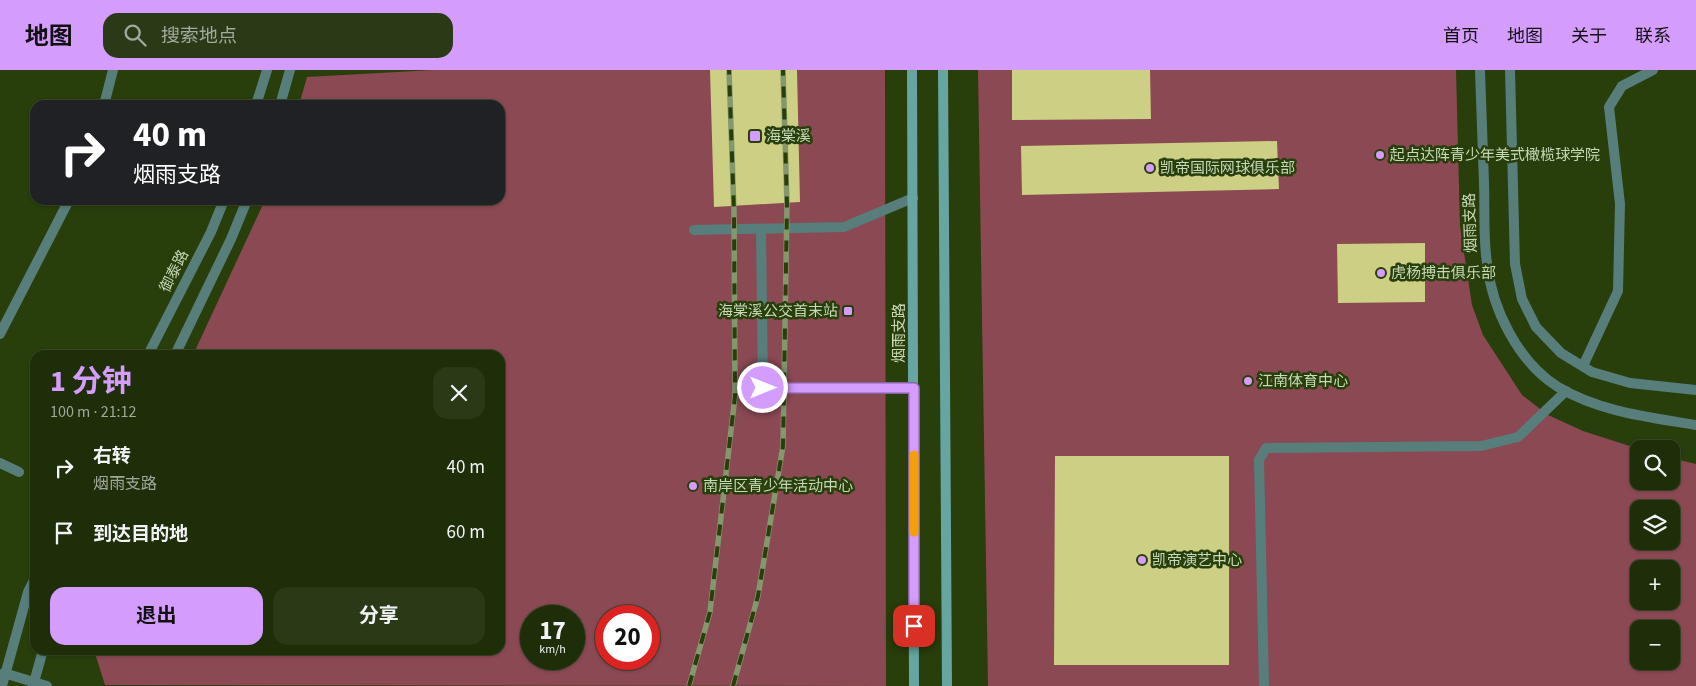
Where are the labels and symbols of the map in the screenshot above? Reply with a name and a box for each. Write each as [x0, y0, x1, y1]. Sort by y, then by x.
place label: 海棠溪 [766, 126, 811, 147]
marker: 海棠溪 [748, 129, 762, 143]
place label: 起点达阵青少年美式橄榄球学院 [1389, 145, 1600, 166]
marker: 起点达阵青少年美式橄榄球学院 [1374, 149, 1386, 161]
place label: 凯帝国际网球俱乐部 [1160, 158, 1295, 179]
marker: 凯帝国际网球俱乐部 [1144, 162, 1156, 174]
street label: 烟雨支路 [1459, 193, 1482, 253]
street label: 御泰路 [155, 246, 194, 296]
place label: 虎杨搏击俱乐部 [1391, 263, 1496, 284]
marker: 虎杨搏击俱乐部 [1375, 267, 1387, 279]
place label: 海棠溪公交首末站 [718, 301, 838, 322]
street label: 烟雨支路 [889, 303, 910, 363]
marker: 海棠溪公交首末站 [842, 305, 854, 317]
position arrow [736, 361, 788, 413]
place label: 江南体育中心 [1258, 371, 1348, 392]
marker: 江南体育中心 [1242, 375, 1254, 387]
place label: 南岸区青少年活动中心 [703, 476, 853, 497]
marker: 南岸区青少年活动中心 [687, 480, 699, 492]
place label: 凯帝演艺中心 [1152, 550, 1242, 571]
marker: 凯帝演艺中心 [1136, 554, 1148, 566]
speed limit sign: 20 [595, 605, 660, 670]
pin [893, 605, 935, 647]

